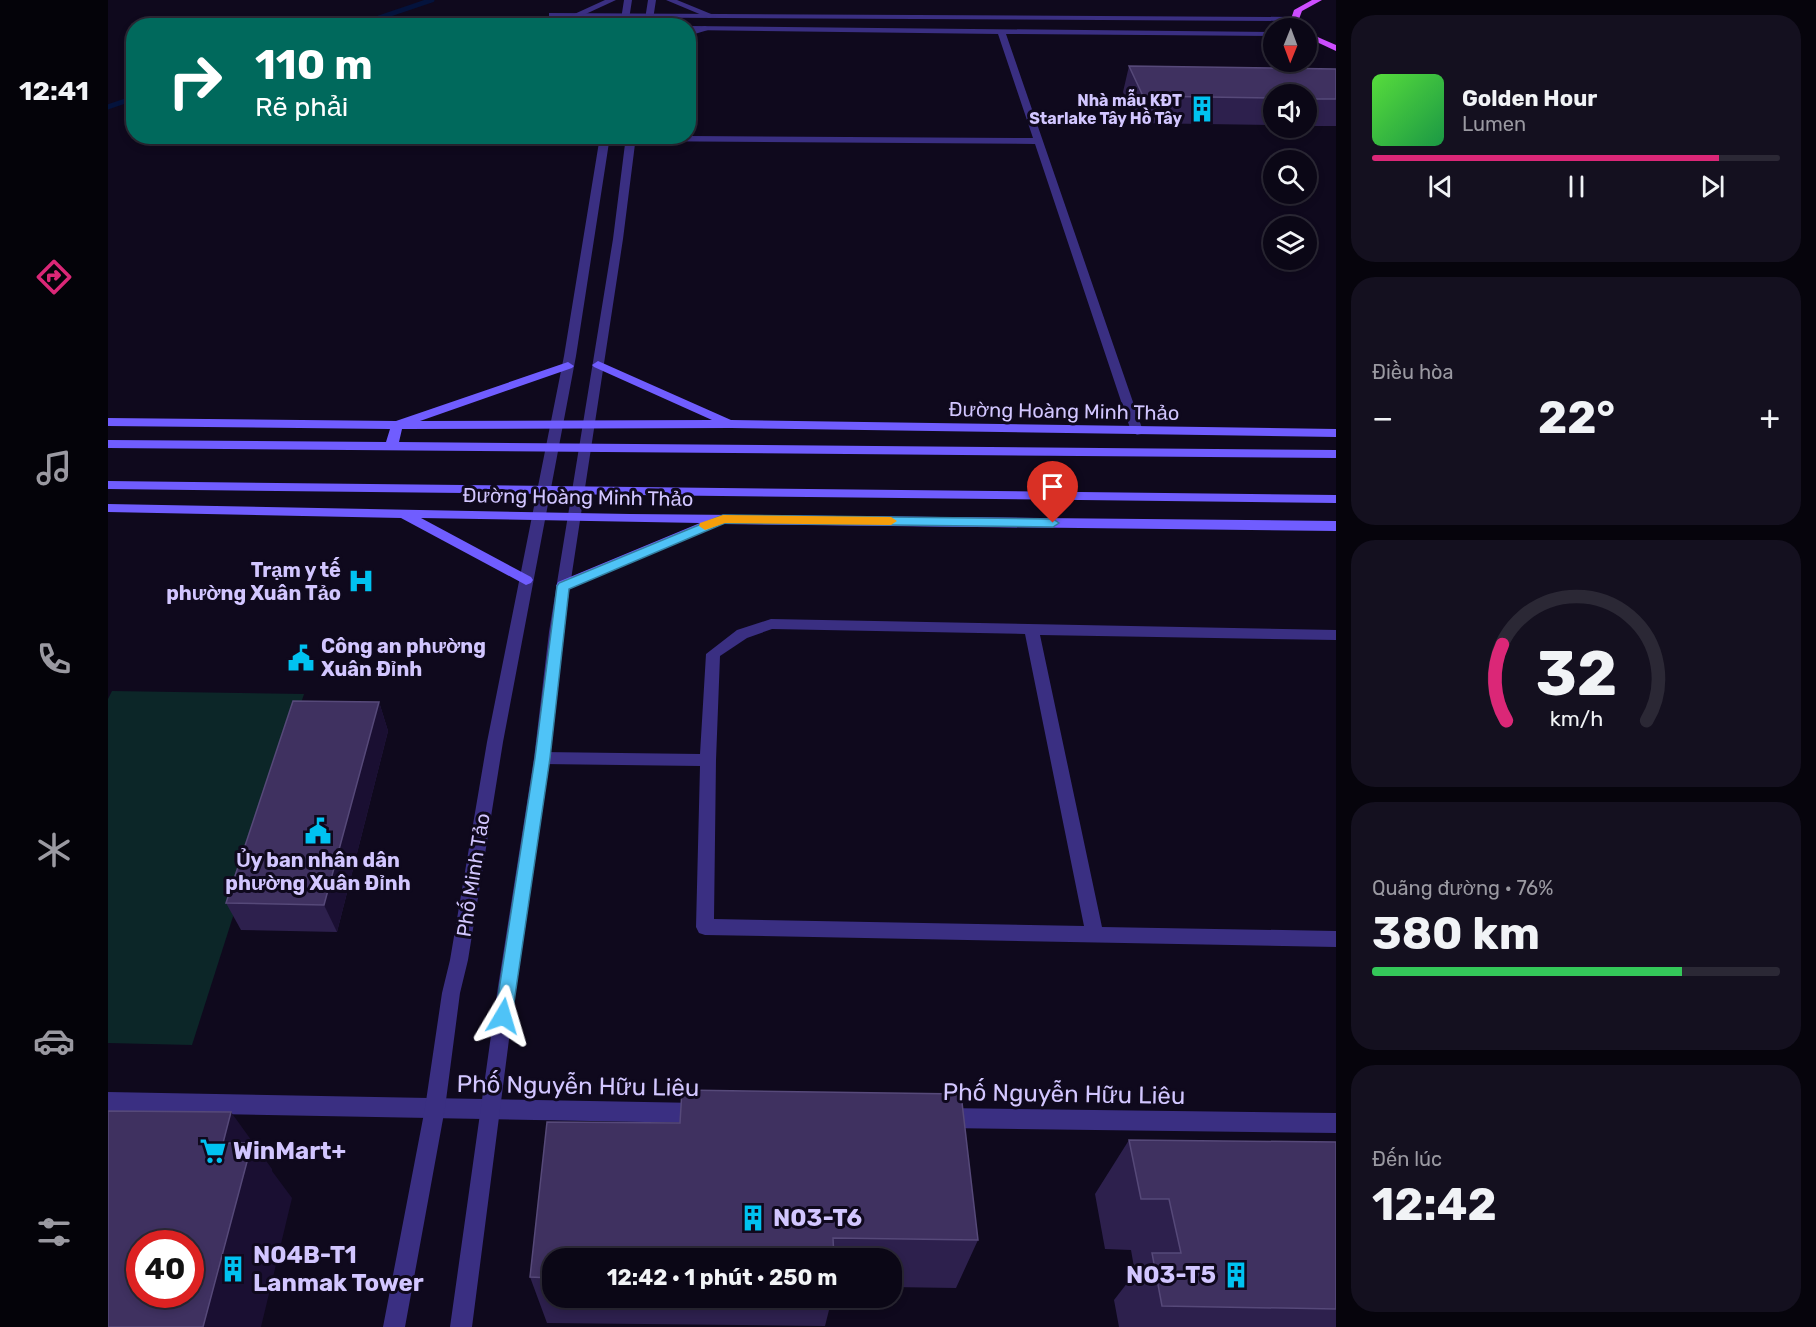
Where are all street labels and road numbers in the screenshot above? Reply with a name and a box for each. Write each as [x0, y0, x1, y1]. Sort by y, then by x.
street label: Đường Hoàng Minh Thảo [949, 397, 1179, 425]
street label: Đường Hoàng Minh Thảo [463, 483, 693, 511]
street label: Phố Minh Tảo [451, 811, 495, 939]
street label: Phố Nguyễn Hữu Liêu [456, 1068, 700, 1102]
street label: Phố Nguyễn Hữu Liêu [942, 1076, 1186, 1110]

